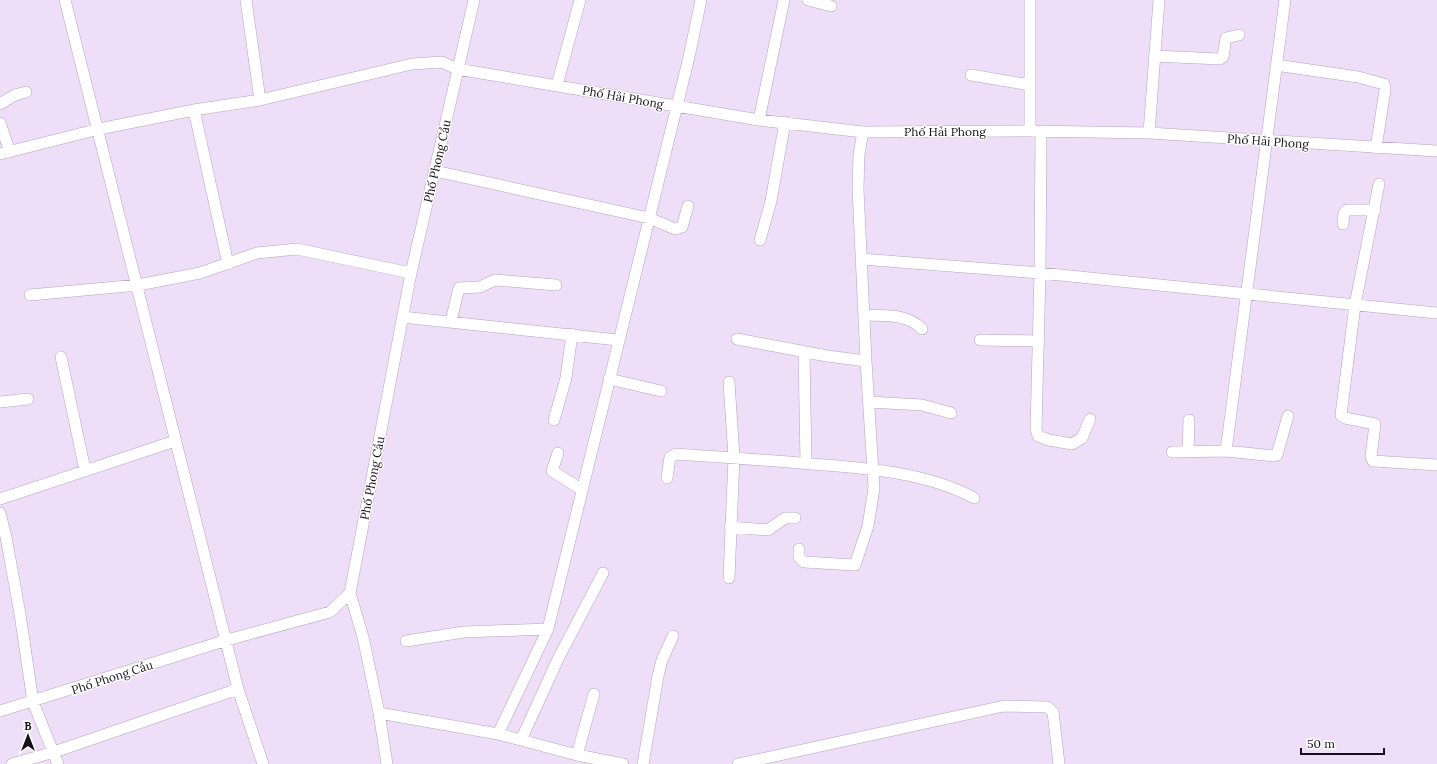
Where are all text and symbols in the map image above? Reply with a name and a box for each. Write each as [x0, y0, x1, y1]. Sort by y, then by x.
street label: Phố Hải Phong [581, 82, 665, 112]
street label: Phố Phong Cầu [420, 118, 454, 204]
street label: Phố Hải Phong [904, 124, 986, 139]
street label: Phố Hải Phong [1227, 131, 1310, 151]
street label: Phố Phong Cầu [357, 435, 387, 521]
street label: Phố Phong Cầu [69, 657, 155, 697]
north arrow [8, 716, 48, 756]
text: B [24, 719, 32, 733]
scale bar [1301, 730, 1384, 756]
text: 50 m [1307, 736, 1335, 751]

